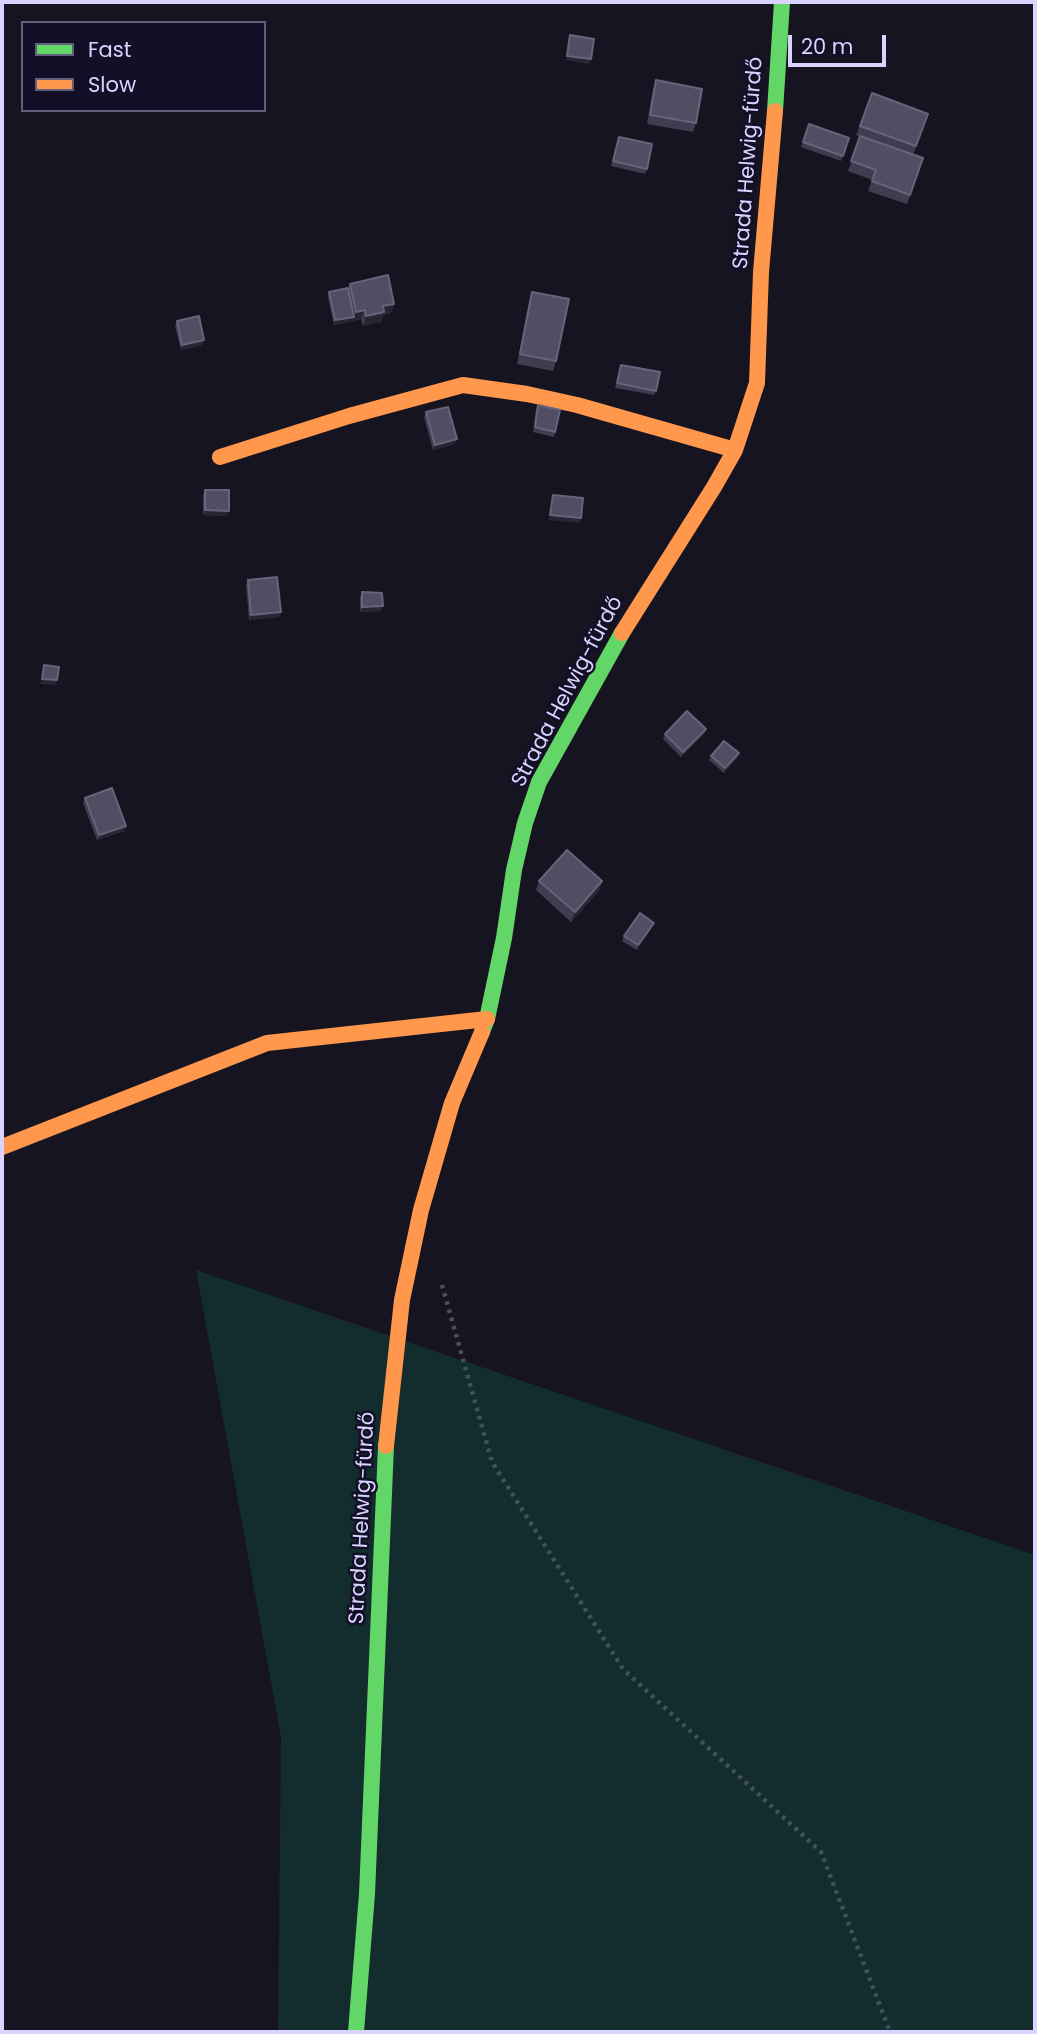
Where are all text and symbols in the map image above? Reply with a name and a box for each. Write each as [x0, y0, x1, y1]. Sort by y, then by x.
legend [21, 21, 266, 112]
scale bar [792, 21, 890, 65]
text: 20 m [801, 32, 854, 61]
text: Fast [88, 35, 131, 64]
street label: Strada Helwig-fürdő [729, 56, 769, 270]
text: Slow [88, 70, 136, 99]
street label: Strada Helwig-fürdő [507, 592, 629, 792]
street label: Strada Helwig-fürdő [345, 1411, 381, 1625]

